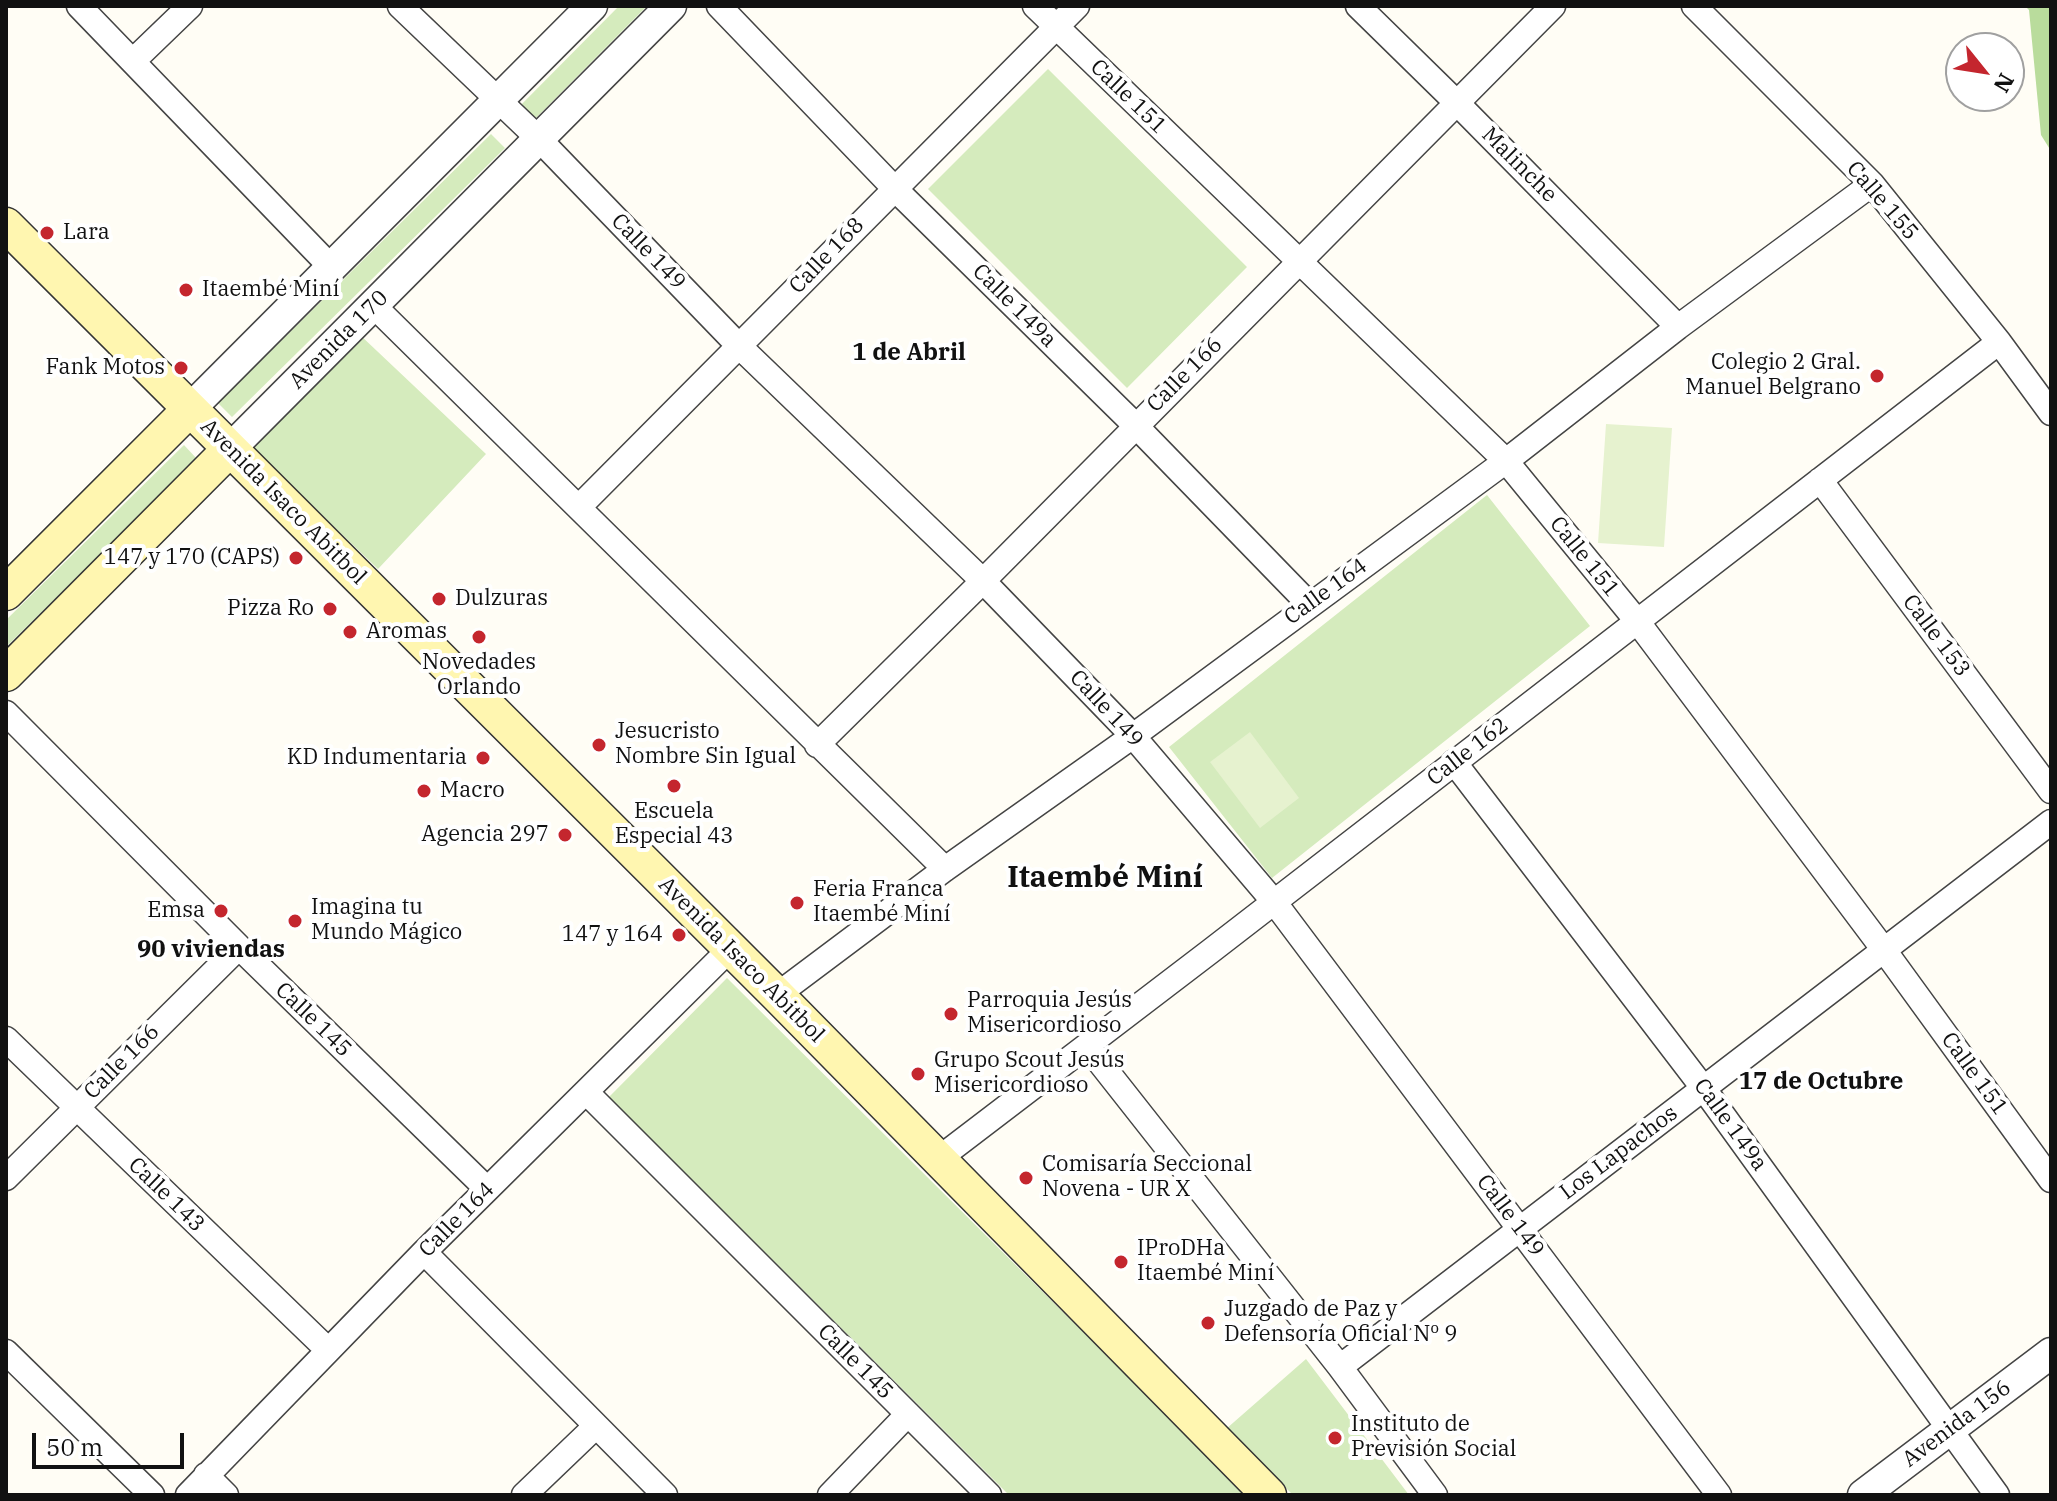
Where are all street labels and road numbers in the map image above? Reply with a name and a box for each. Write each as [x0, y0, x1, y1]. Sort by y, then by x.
street label: Calle 151 [1084, 54, 1172, 140]
street label: Malinche [1476, 122, 1562, 208]
street label: Calle 155 [1841, 156, 1923, 246]
street label: Calle 149 [605, 208, 691, 296]
street label: Calle 168 [784, 212, 870, 300]
street label: Calle 149a [967, 259, 1061, 353]
street label: Avenida 170 [284, 285, 394, 395]
street label: Calle 166 [1142, 332, 1228, 418]
street label: Avenida Isaco Abitbol [195, 414, 371, 590]
street label: Calle 151 [1544, 511, 1624, 603]
street label: Calle 164 [1280, 553, 1372, 631]
street label: Calle 153 [1897, 590, 1975, 682]
street label: Calle 149 [1064, 665, 1148, 753]
street label: Calle 162 [1422, 712, 1514, 792]
street label: Avenida Isaco Abitbol [653, 872, 829, 1048]
street label: Calle 145 [269, 977, 357, 1063]
street label: Calle 166 [79, 1019, 165, 1105]
street label: Calle 151 [1935, 1028, 2013, 1120]
street label: Calle 149a [1688, 1074, 1772, 1176]
street label: Los Lapachos [1555, 1100, 1683, 1206]
street label: Calle 143 [122, 1152, 210, 1238]
street label: Calle 149 [1471, 1170, 1549, 1262]
street label: Calle 164 [414, 1177, 500, 1263]
street label: Calle 145 [812, 1319, 898, 1405]
street label: Avenida 156 [1898, 1375, 2016, 1473]

